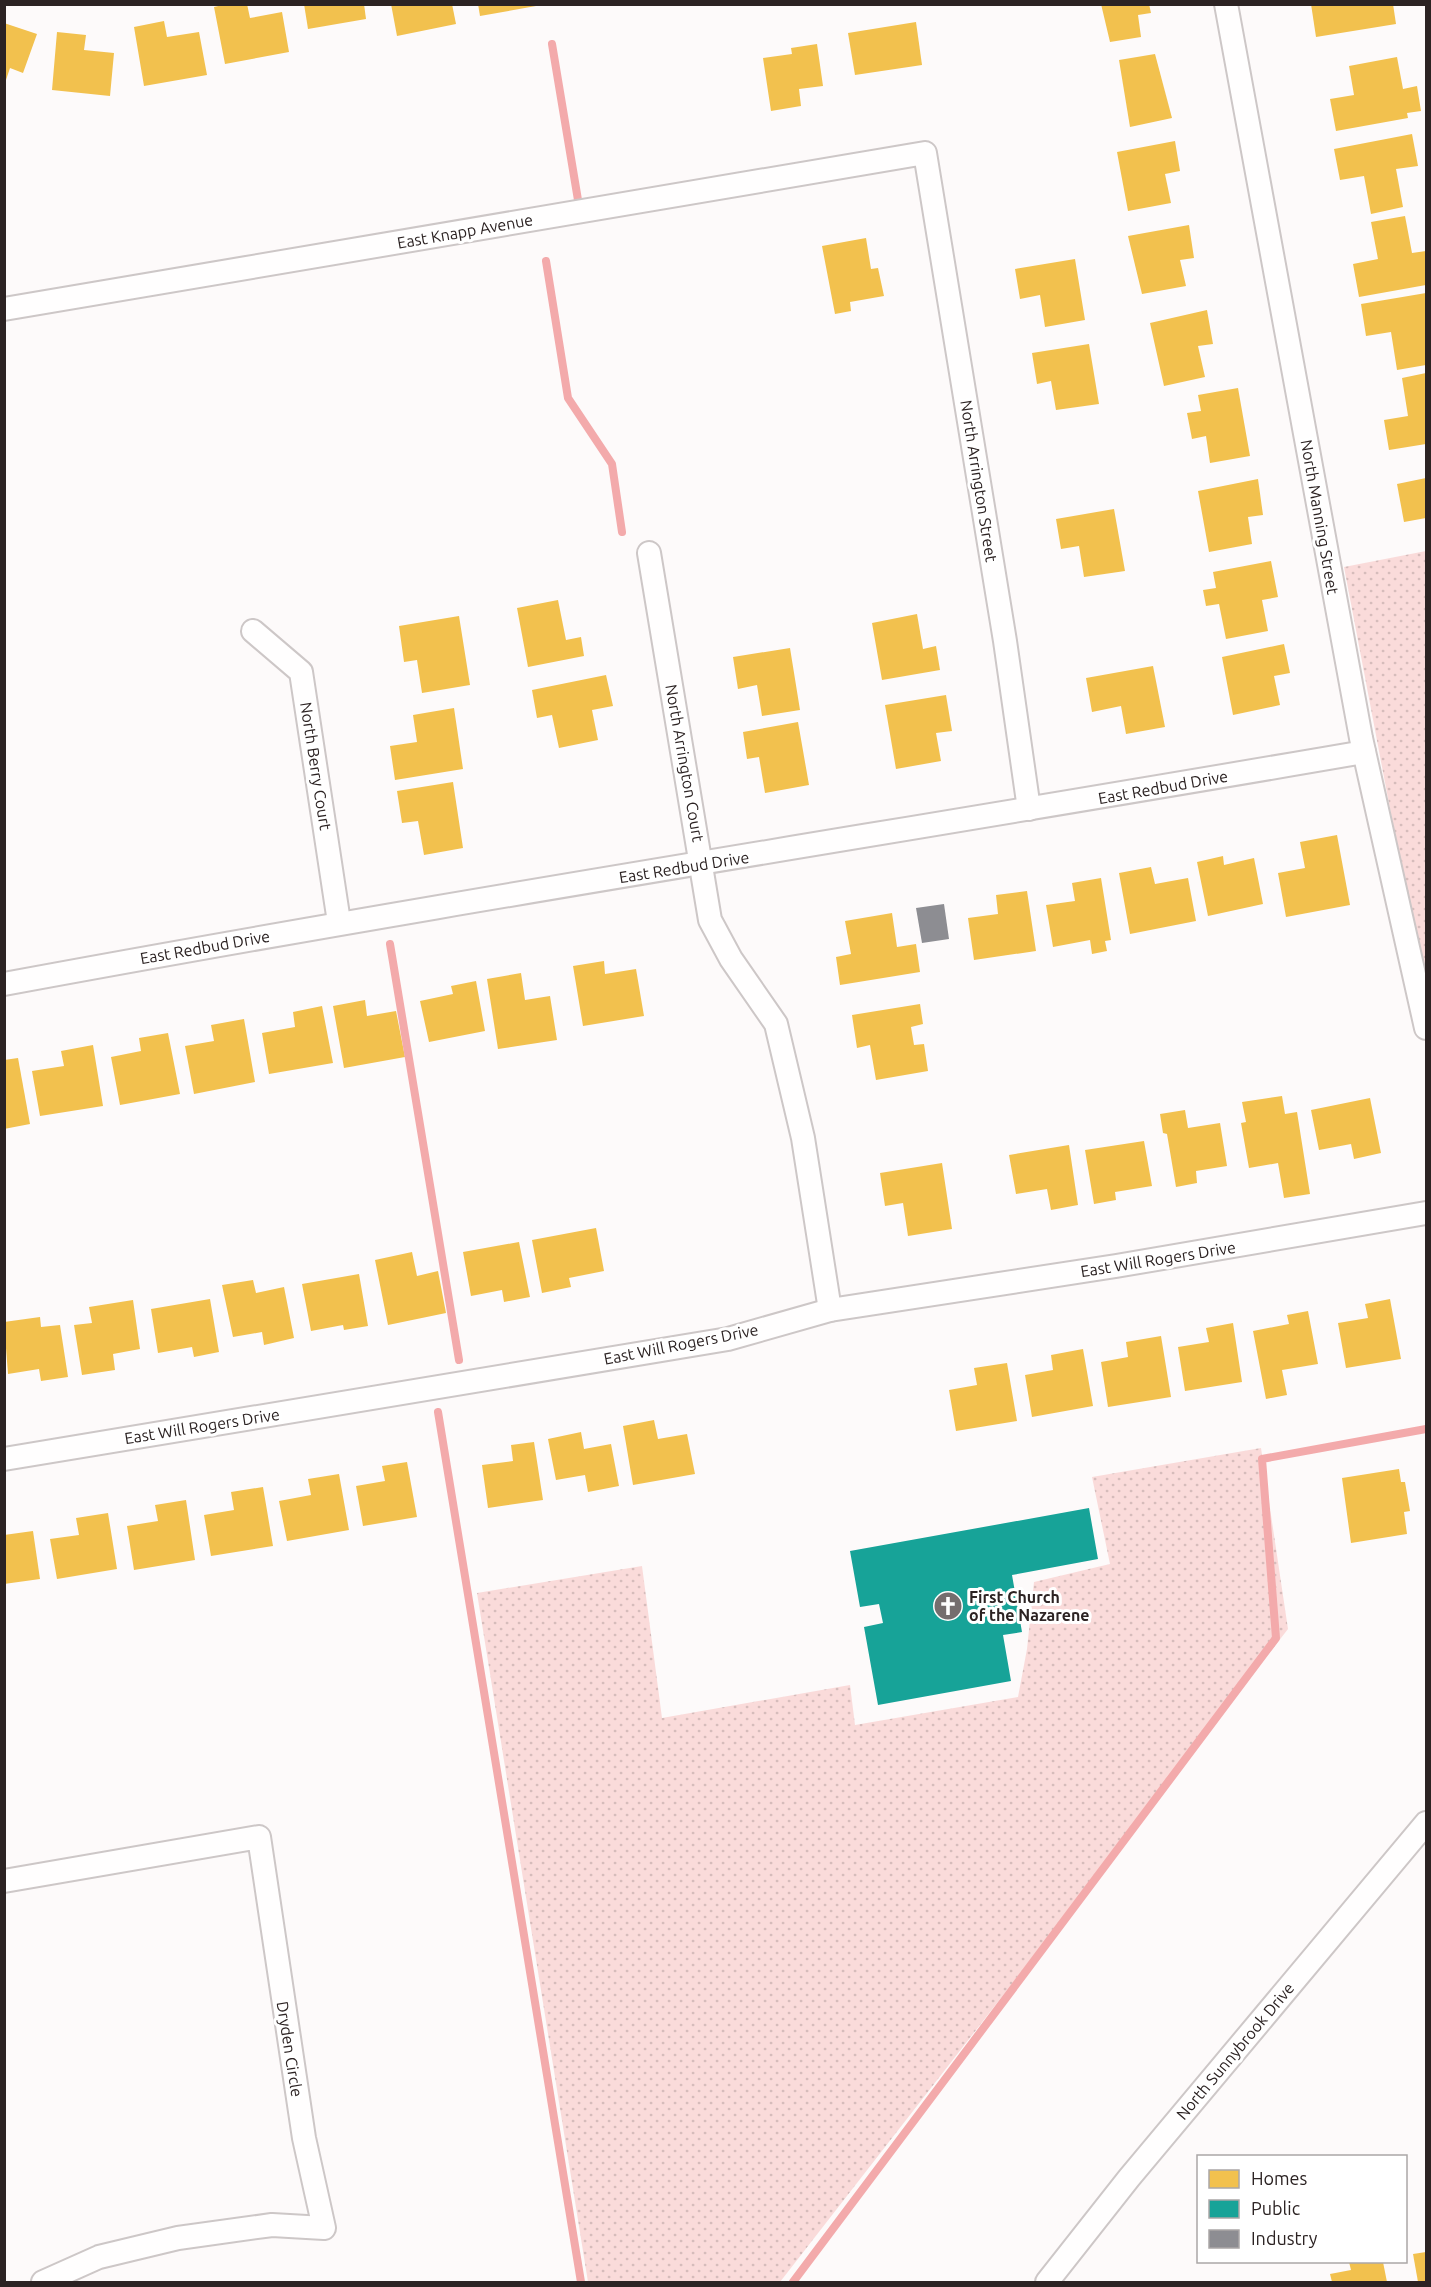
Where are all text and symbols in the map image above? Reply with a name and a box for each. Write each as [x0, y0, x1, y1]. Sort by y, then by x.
street label: East Knapp Avenue [396, 210, 534, 252]
street label: North Arrington Street [957, 399, 1001, 564]
street label: North Manning Street [1298, 438, 1343, 597]
street label: North Arrington Court [662, 683, 708, 844]
street label: North Berry Court [297, 701, 335, 832]
street label: East Redbud Drive [1097, 767, 1229, 807]
street label: East Redbud Drive [618, 848, 750, 886]
street label: East Redbud Drive [139, 927, 271, 967]
street label: East Will Rogers Drive [1079, 1238, 1237, 1280]
street label: East Will Rogers Drive [602, 1320, 760, 1368]
street label: East Will Rogers Drive [123, 1405, 281, 1447]
place label: First Church of the Nazarene [969, 1588, 1090, 1624]
church icon: First Church of the Nazarene [932, 1590, 964, 1622]
street label: North Sunnybrook Drive [1172, 1979, 1298, 2123]
street label: Dryden Circle [274, 2000, 306, 2098]
legend [1197, 2155, 1407, 2263]
text: Homes [1251, 2168, 1308, 2188]
text: Public [1251, 2198, 1300, 2218]
text: Industry [1251, 2228, 1318, 2248]

